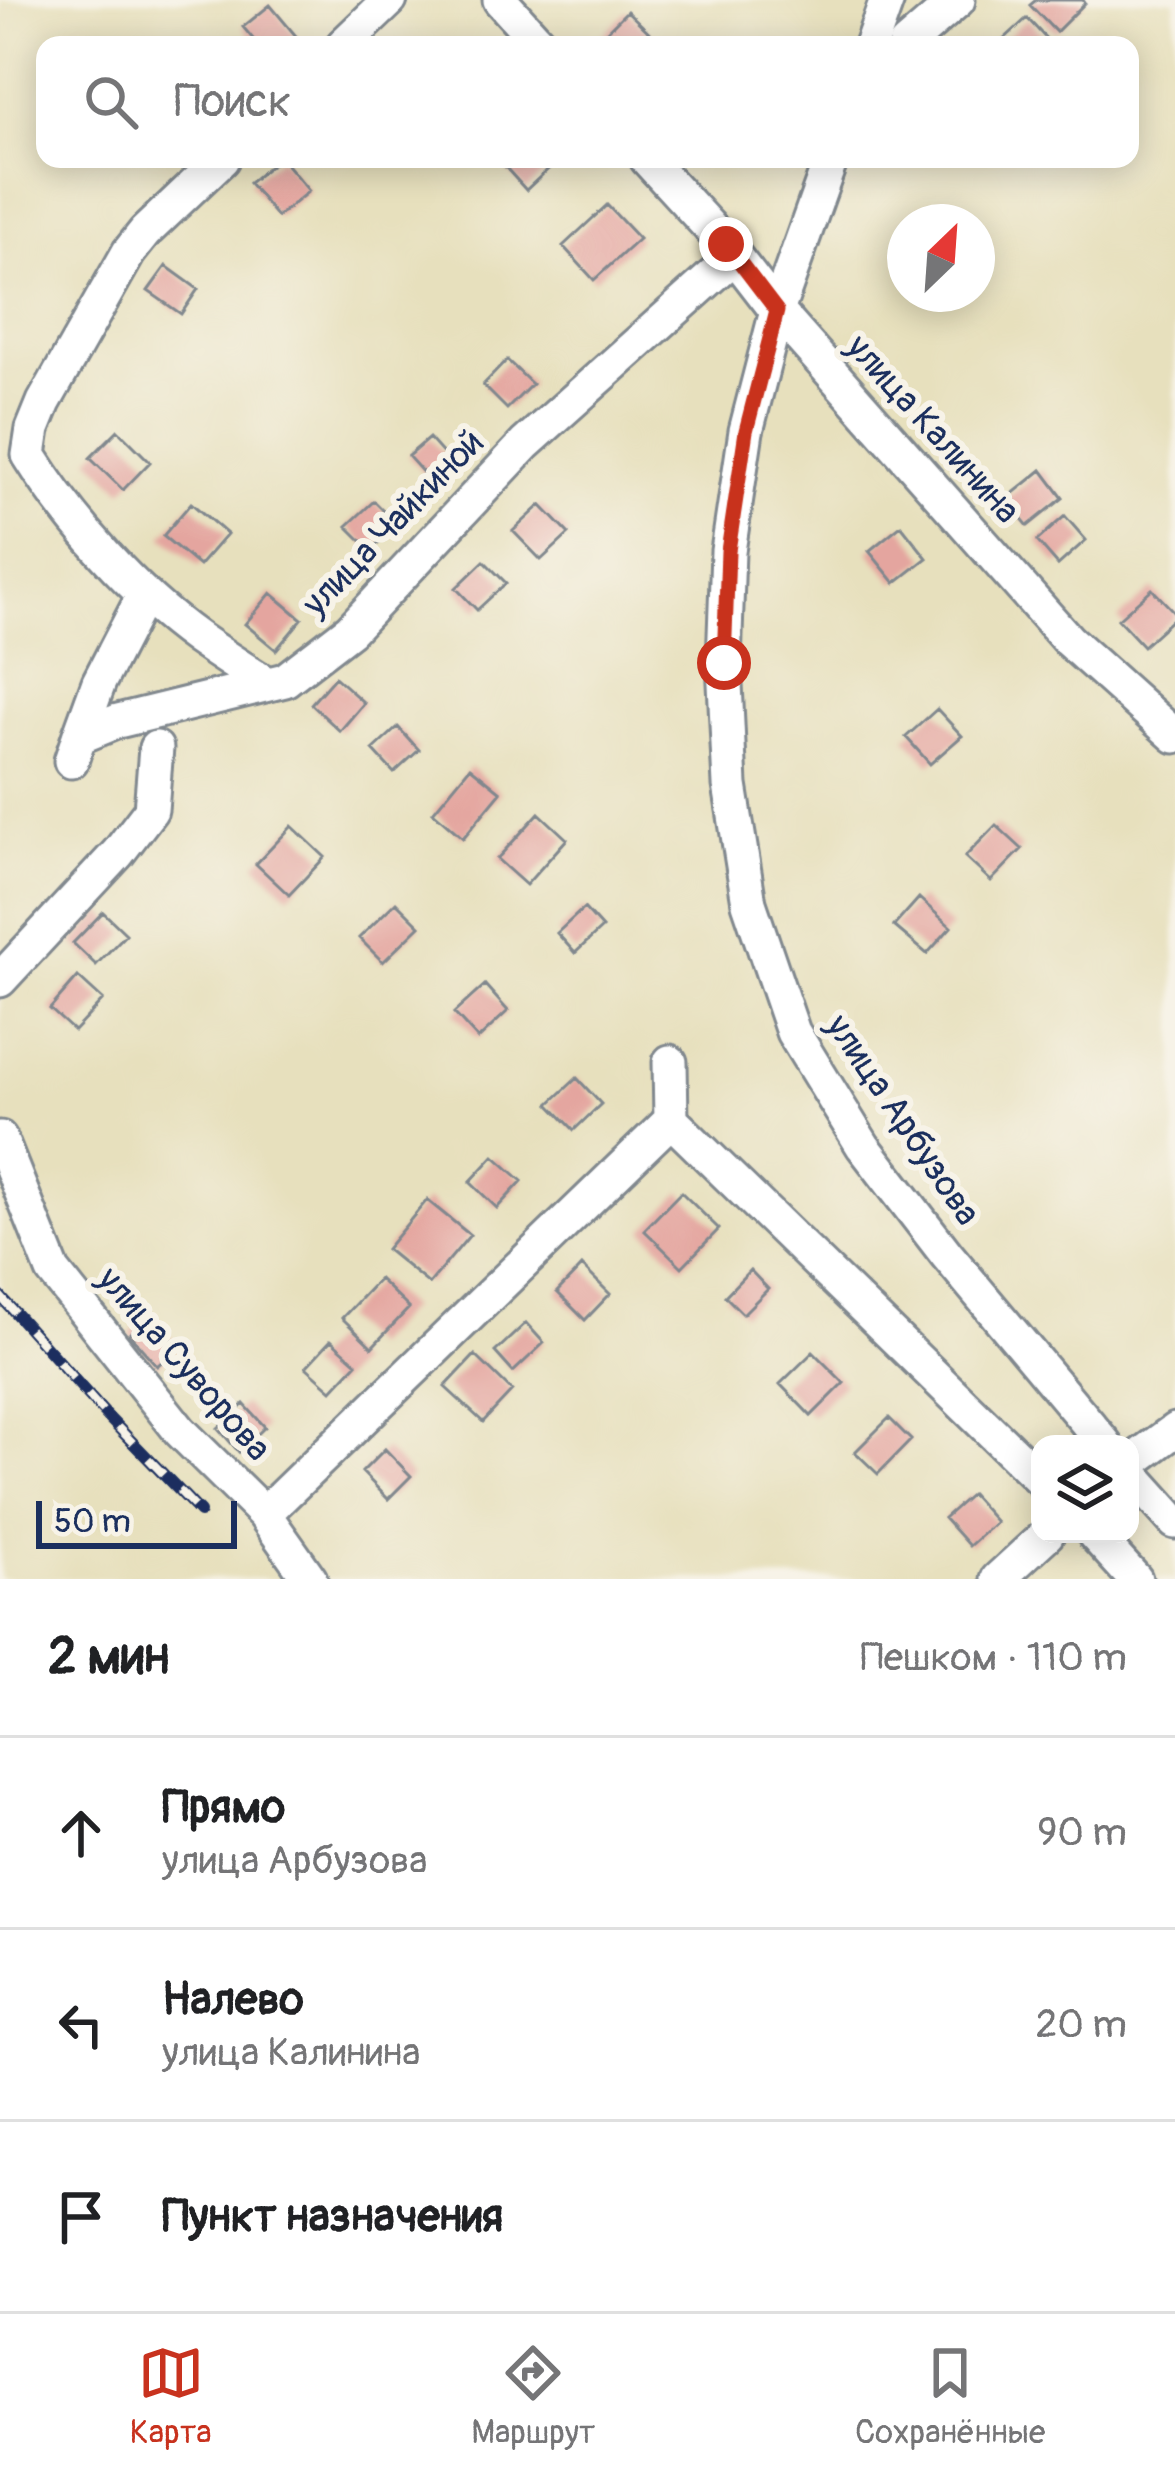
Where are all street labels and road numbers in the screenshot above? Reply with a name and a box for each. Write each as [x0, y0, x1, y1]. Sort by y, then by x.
street label: улица Калинина [836, 325, 1030, 533]
street label: улица Чайкиной [292, 420, 493, 626]
street label: улица Арбузова [815, 1005, 990, 1234]
street label: улица Суворова [87, 1257, 281, 1470]

